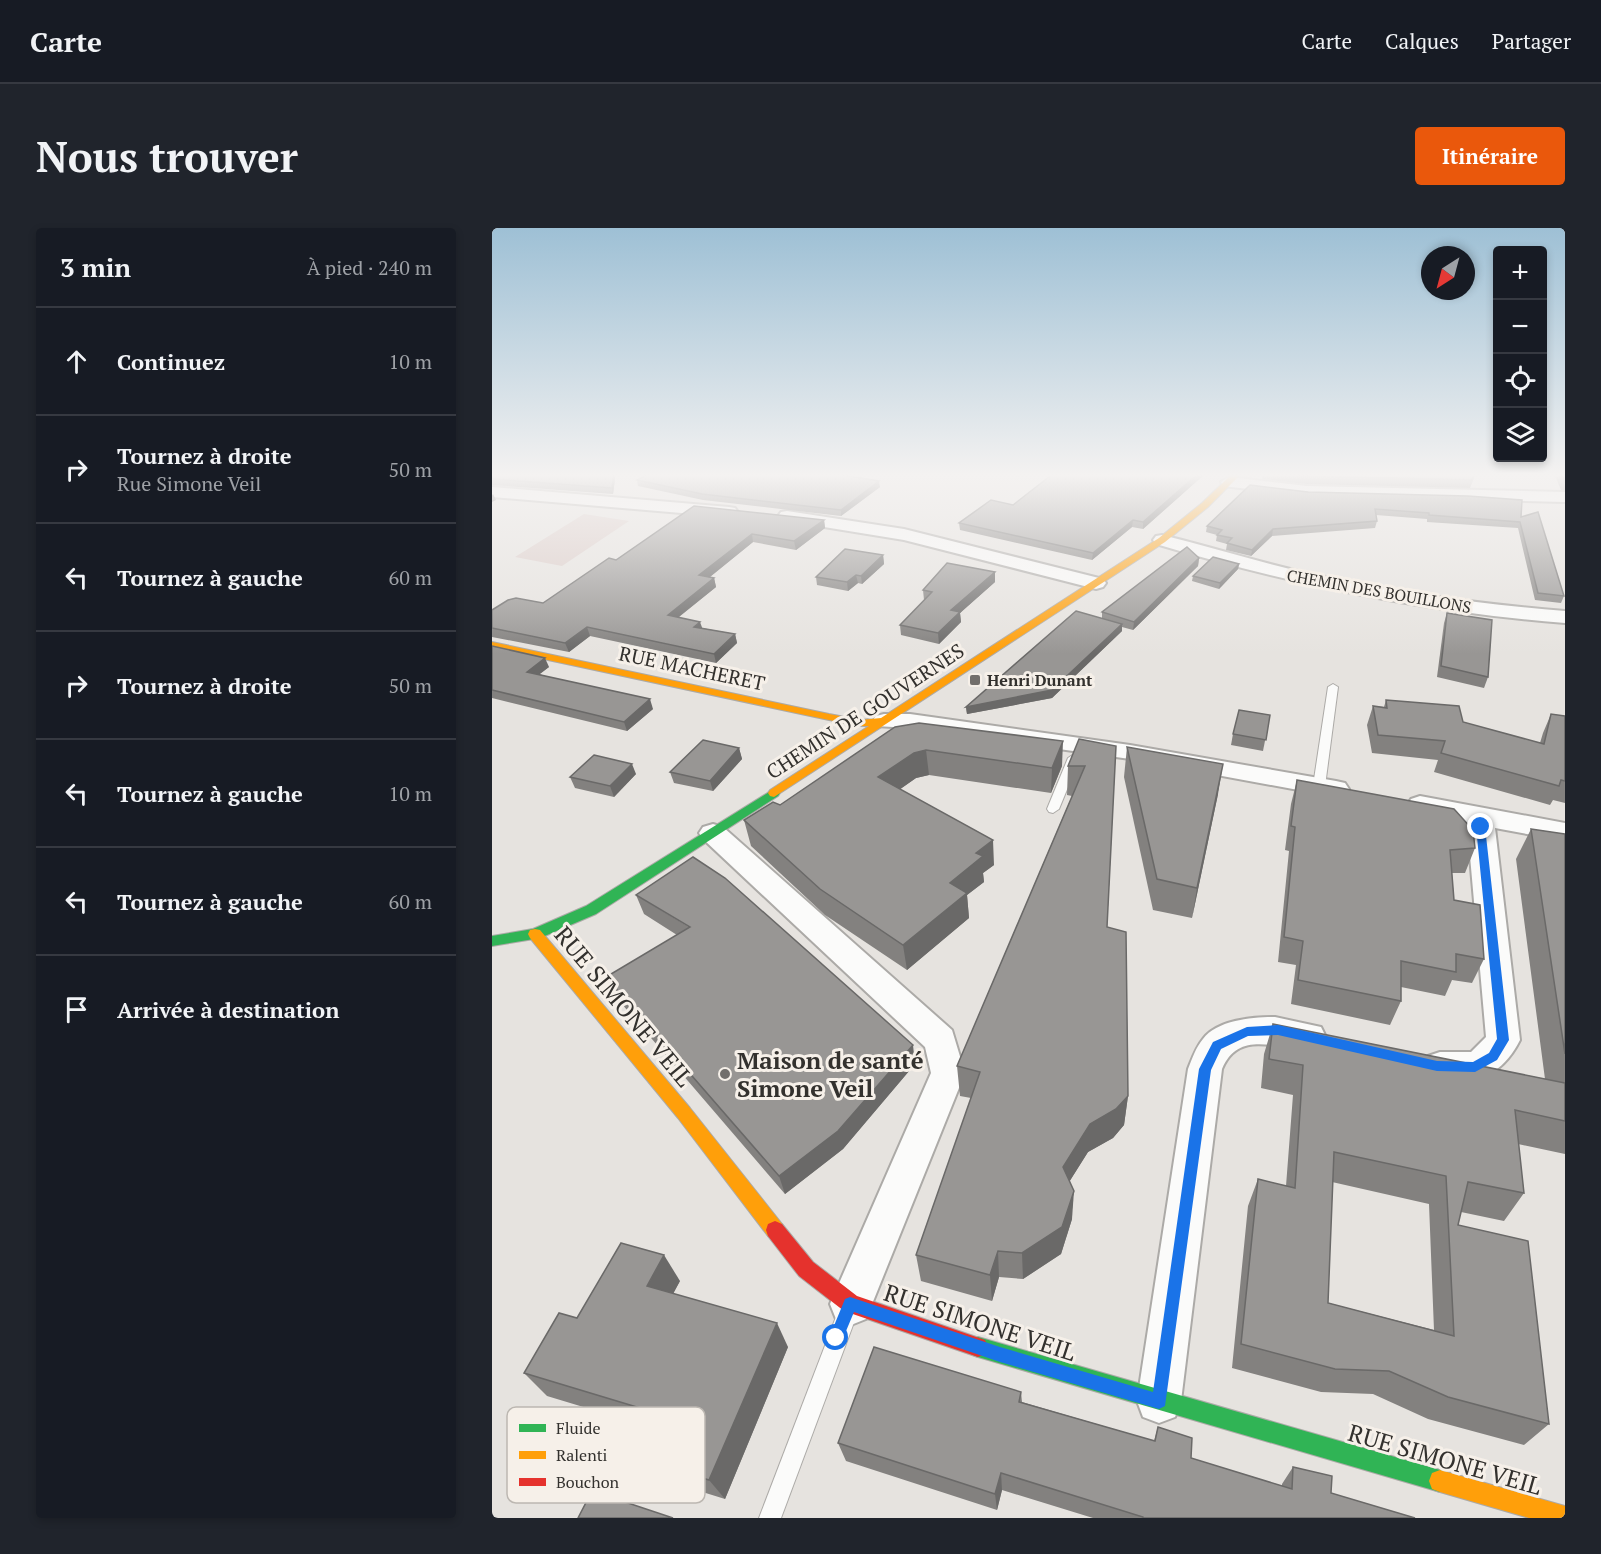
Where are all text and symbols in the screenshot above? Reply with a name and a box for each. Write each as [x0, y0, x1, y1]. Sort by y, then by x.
text: Carte [30, 23, 102, 60]
text: Carte [1302, 27, 1352, 55]
text: Calques [1385, 27, 1459, 55]
text: Partager [1492, 27, 1571, 55]
button: Itinéraire [1415, 127, 1565, 185]
text: Nous trouver [36, 128, 298, 184]
north arrow [1421, 246, 1475, 300]
map controls [1493, 246, 1547, 462]
button: + [1493, 246, 1547, 300]
text: 3 min [60, 250, 131, 284]
text: À pied · 240 m [307, 254, 432, 281]
button: − [1493, 300, 1547, 354]
icon: ahead [60, 345, 93, 378]
text: Continuez [117, 347, 225, 376]
text: 10 m [389, 348, 432, 375]
button: locate [1493, 354, 1547, 408]
button: layers [1493, 408, 1547, 462]
text: Tournez à droite [117, 441, 292, 470]
icon: right [60, 453, 93, 486]
text: 50 m [389, 456, 432, 483]
text: Rue Simone Veil [117, 470, 261, 497]
icon: left [60, 561, 93, 594]
text: Tournez à gauche [117, 563, 303, 592]
text: 60 m [389, 564, 432, 591]
street label: CHEMIN DES BOUILLONS [1285, 564, 1473, 618]
street label: CHEMIN DE GOUVERNES [761, 637, 969, 785]
street label: RUE MACHERET [617, 639, 767, 697]
icon: right [60, 669, 93, 702]
place label: Henri Dunant [987, 669, 1093, 691]
text: Tournez à droite [117, 671, 292, 700]
text: 50 m [389, 672, 432, 699]
marker: Henri Dunant [968, 673, 982, 687]
icon: left [60, 777, 93, 810]
text: Tournez à gauche [117, 779, 303, 808]
text: 10 m [389, 780, 432, 807]
route end [1467, 813, 1493, 839]
icon: left [60, 885, 93, 918]
text: Tournez à gauche [117, 887, 303, 916]
text: 60 m [389, 888, 432, 915]
street label: RUE SIMONE VEIL [548, 919, 700, 1093]
icon: arrive [60, 993, 93, 1026]
text: Arrivée à destination [117, 995, 339, 1024]
place label: Maison de santé Simone Veil [737, 1044, 924, 1104]
marker: Maison de santé Simone Veil [718, 1067, 732, 1081]
street label: RUE SIMONE VEIL [880, 1276, 1080, 1368]
route start [822, 1324, 848, 1350]
legend [507, 1407, 705, 1503]
street label: RUE SIMONE VEIL [1345, 1416, 1545, 1502]
text: Fluide [556, 1417, 600, 1439]
text: Ralenti [556, 1444, 608, 1466]
text: Bouchon [556, 1471, 620, 1493]

